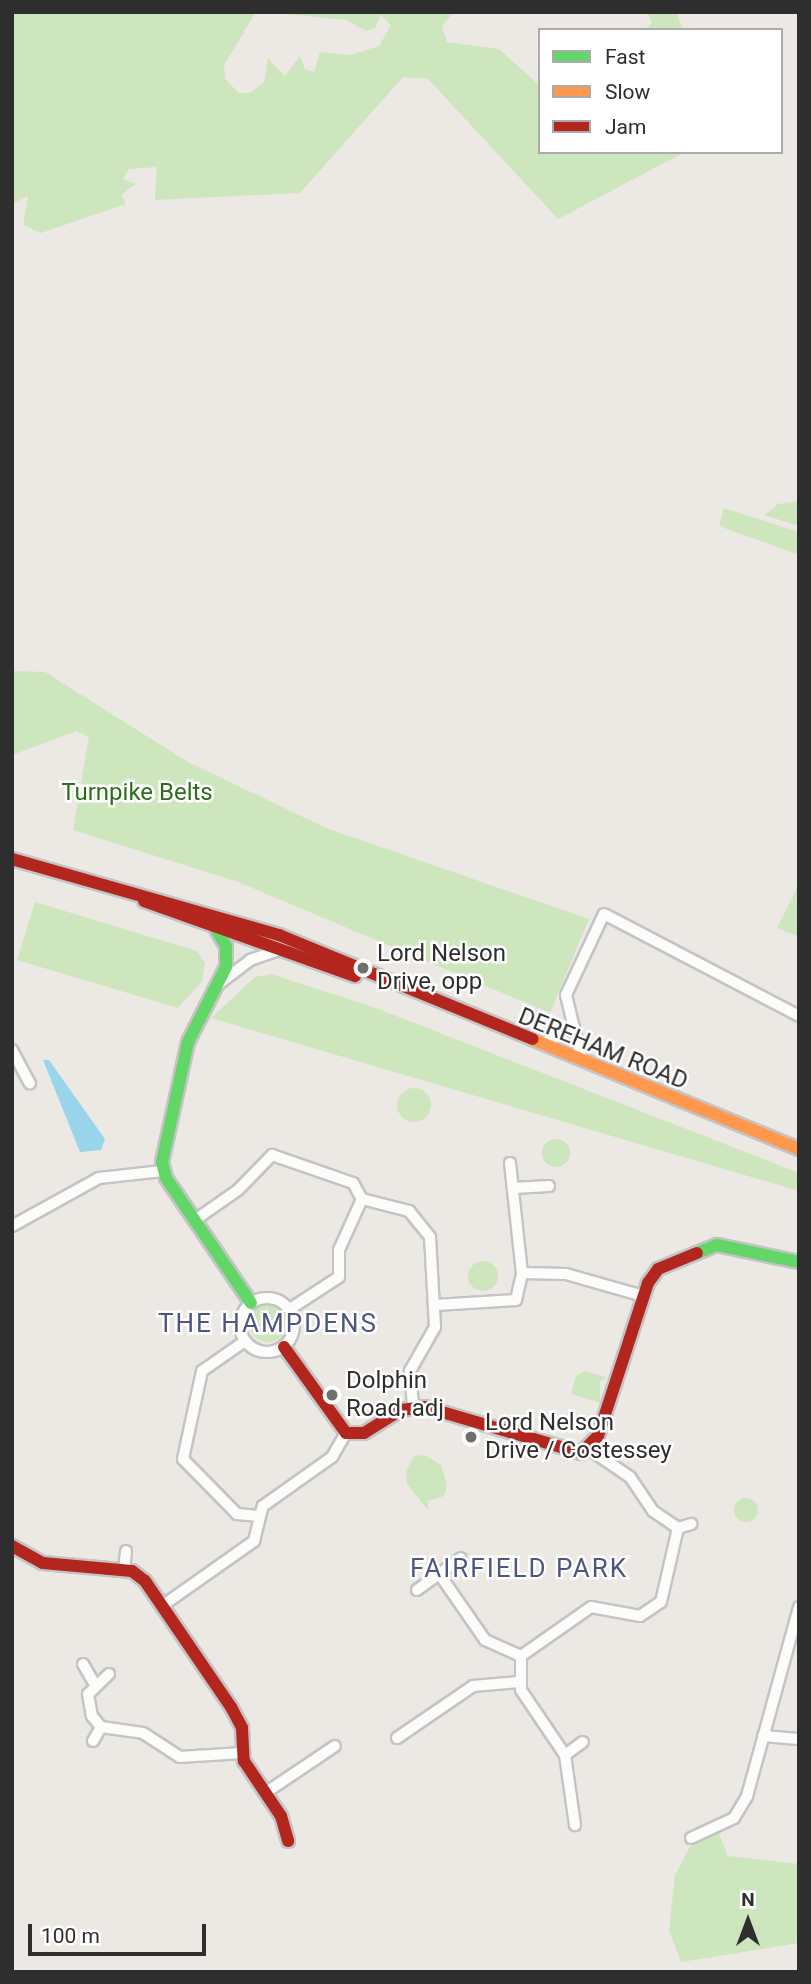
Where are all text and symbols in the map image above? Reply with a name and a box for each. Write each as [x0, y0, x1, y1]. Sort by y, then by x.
legend [538, 28, 783, 154]
text: Fast [605, 45, 645, 69]
text: Slow [605, 80, 650, 104]
text: Jam [605, 115, 646, 139]
park label: Turnpike Belts [61, 779, 213, 807]
place label: Lord Nelson Drive, opp [377, 940, 506, 996]
marker: Lord Nelson Drive, opp [355, 960, 371, 976]
street label: DEREHAM ROAD [514, 1002, 692, 1096]
district label: THE HAMPDENS [160, 1308, 376, 1340]
place label: Dolphin Road, adj [346, 1367, 444, 1423]
marker: Dolphin Road, adj [324, 1387, 340, 1403]
place label: Lord Nelson Drive / Costessey [485, 1409, 672, 1465]
marker: Lord Nelson Drive / Costessey [463, 1429, 479, 1445]
district label: FAIRFIELD PARK [412, 1553, 626, 1585]
north arrow [713, 1886, 783, 1956]
text: N [741, 1888, 755, 1911]
scale bar [32, 1910, 210, 1954]
text: 100 m [41, 1924, 100, 1948]

